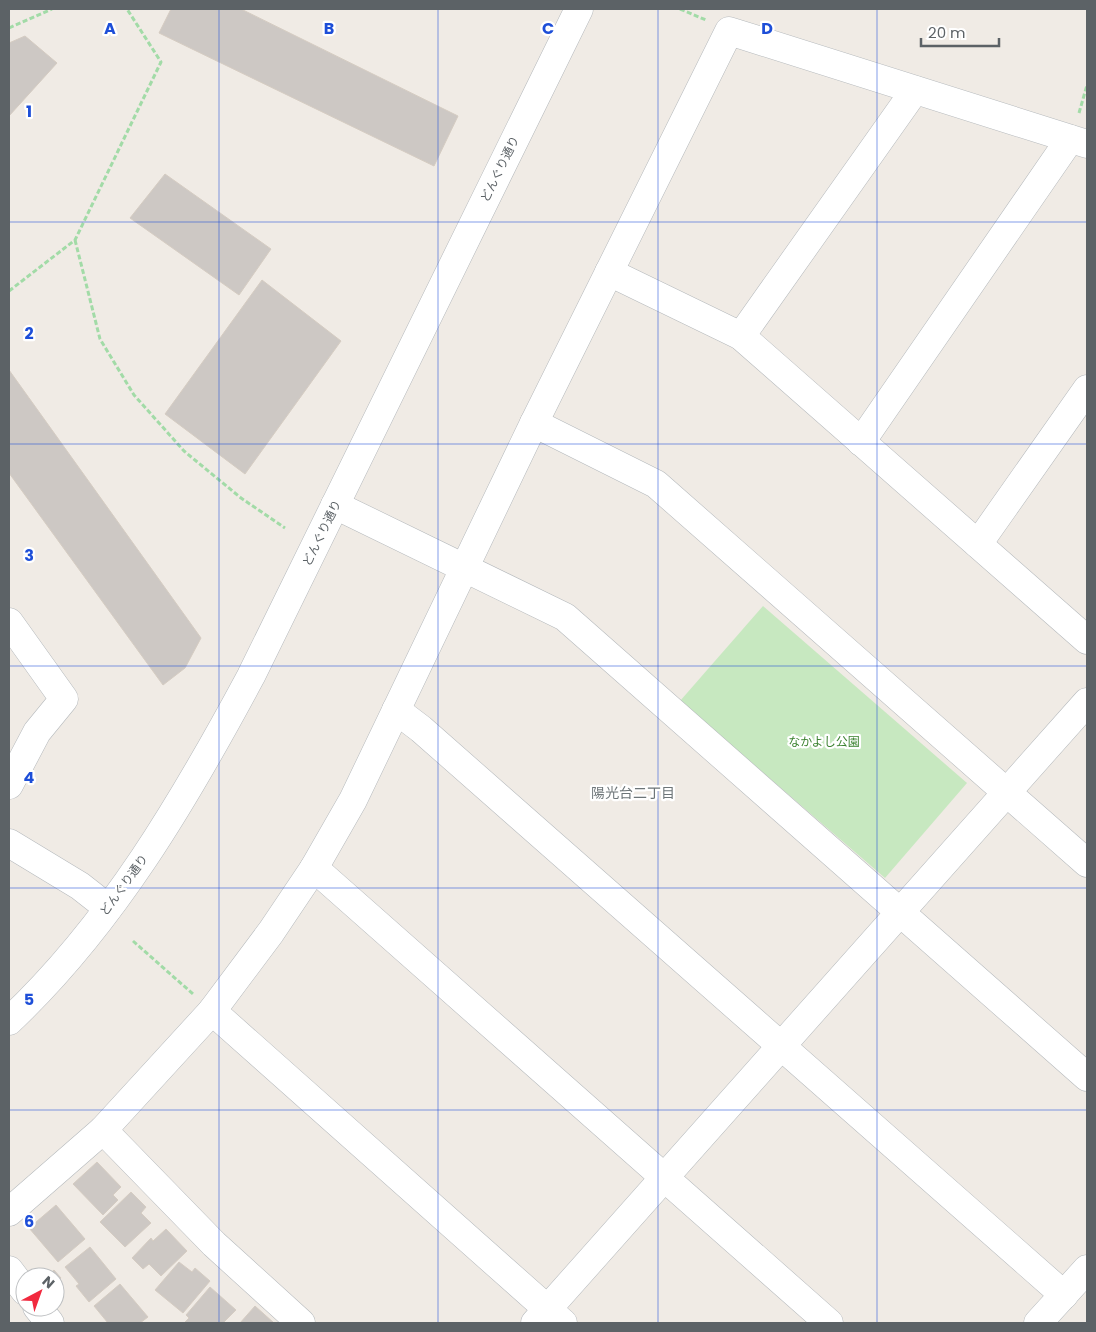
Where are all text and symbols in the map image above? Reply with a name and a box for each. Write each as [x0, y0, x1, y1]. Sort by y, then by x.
scale bar [921, 15, 998, 47]
text: A [104, 17, 116, 40]
text: B [324, 17, 334, 40]
text: C [542, 17, 554, 40]
text: D [761, 17, 773, 40]
text: 20 m [928, 22, 966, 43]
text: 1 [26, 100, 32, 123]
street label: どんぐり通り [476, 133, 523, 205]
text: 2 [24, 322, 34, 345]
street label: どんぐり通り [298, 497, 345, 569]
text: 3 [24, 544, 34, 567]
park label: なかよし公園 [788, 733, 860, 750]
text: 4 [24, 766, 35, 789]
district label: 陽光台二丁目 [591, 783, 675, 803]
street label: どんぐり通り [96, 851, 152, 919]
text: 5 [24, 988, 34, 1011]
text: 6 [24, 1210, 34, 1233]
north arrow [15, 1267, 65, 1317]
text: N [38, 1271, 59, 1293]

